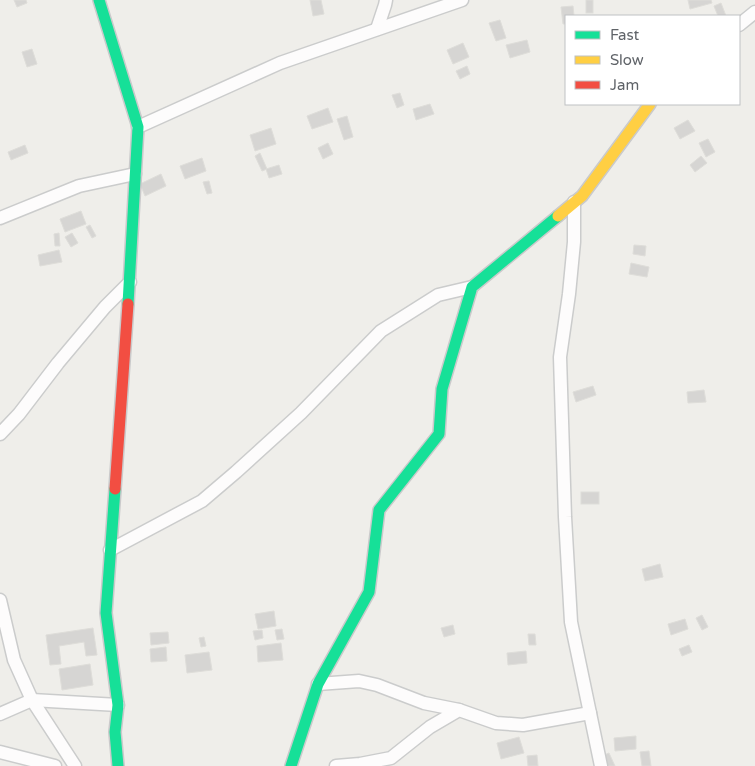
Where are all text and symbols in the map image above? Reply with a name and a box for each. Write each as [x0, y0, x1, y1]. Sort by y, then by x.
legend [565, 15, 740, 105]
text: Fast [610, 26, 640, 44]
text: Slow [610, 51, 644, 69]
text: Jam [610, 76, 639, 94]

